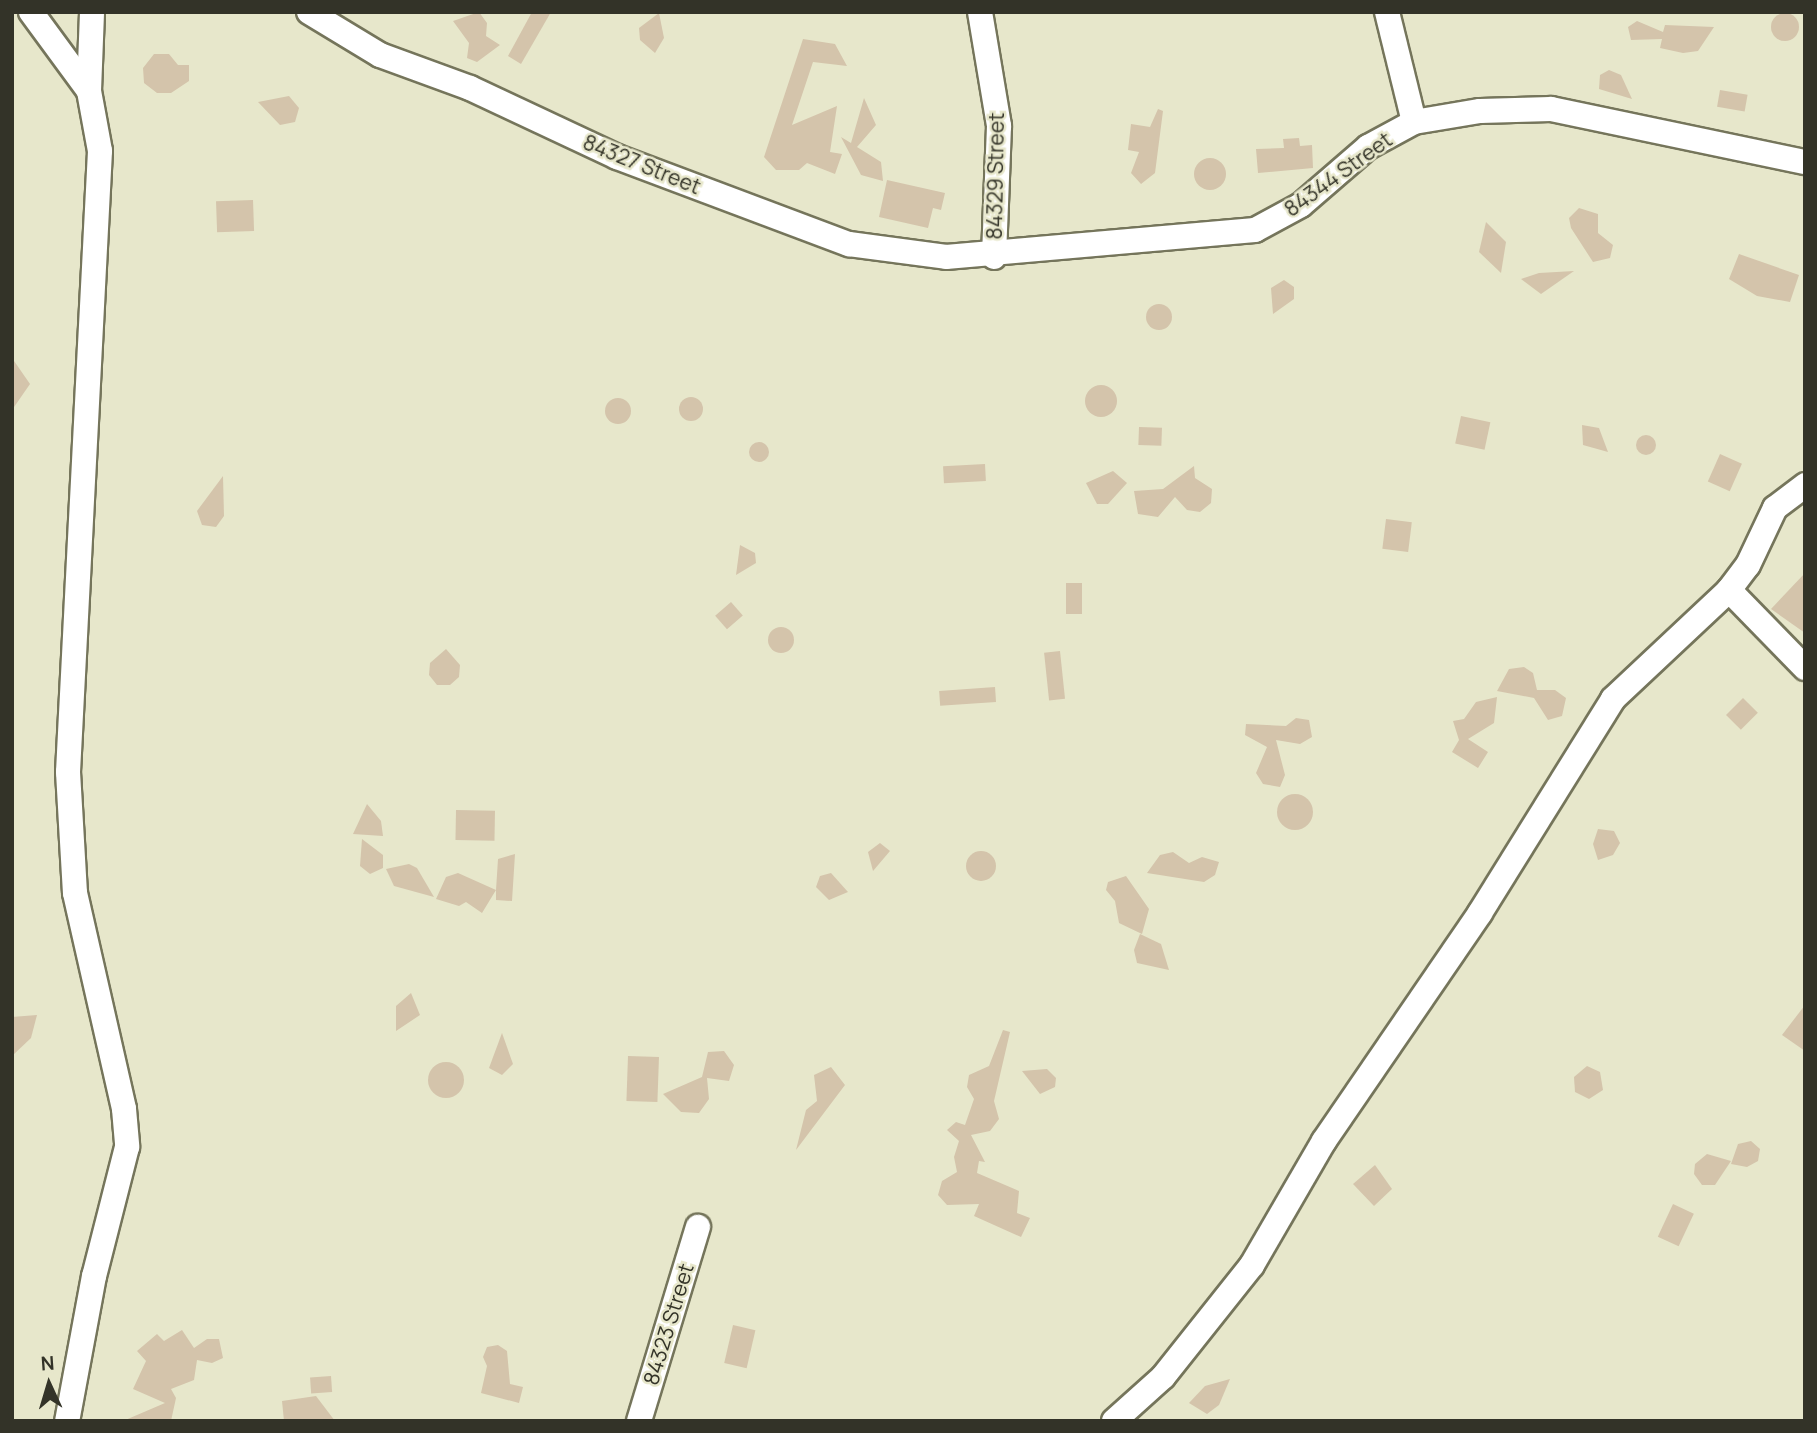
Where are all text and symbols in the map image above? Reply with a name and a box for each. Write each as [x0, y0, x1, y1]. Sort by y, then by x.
street label: 84329 Street [981, 112, 1009, 240]
street label: 84344 Street [1279, 126, 1397, 222]
street label: 84327 Street [580, 129, 704, 199]
street label: 84323 Street [638, 1260, 698, 1388]
north arrow [14, 1349, 84, 1419]
text: N [40, 1350, 55, 1376]

